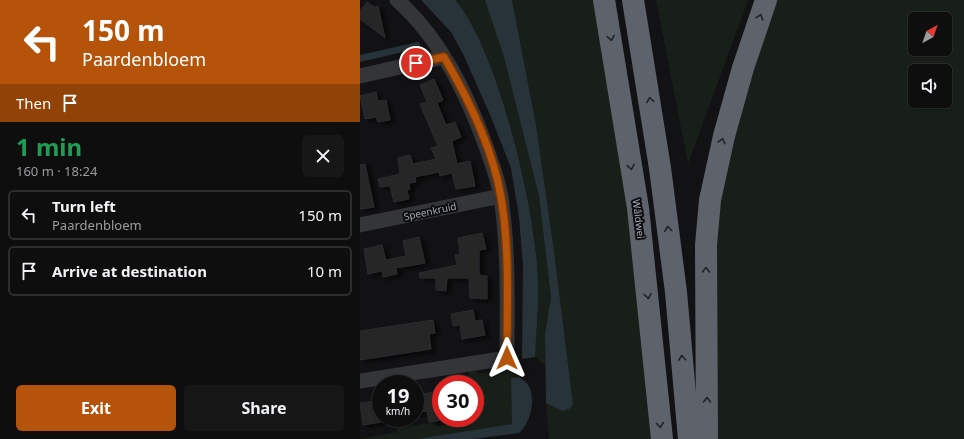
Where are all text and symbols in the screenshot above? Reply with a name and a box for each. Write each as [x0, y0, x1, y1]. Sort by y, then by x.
text: 150 m [82, 11, 165, 49]
north arrow [908, 12, 952, 56]
map controls [908, 12, 952, 108]
one-way arrow [756, 14, 764, 21]
icon: left [16, 16, 68, 68]
one-way arrow [606, 35, 614, 42]
pin [399, 46, 433, 80]
text: Paardenbloem [82, 47, 206, 71]
icon: arrive [405, 52, 427, 74]
button: sound [908, 64, 952, 108]
icon: arrive [59, 92, 81, 114]
text: Then [16, 93, 51, 113]
one-way arrow [646, 97, 655, 103]
text: 1 min [16, 130, 82, 163]
button: close [302, 135, 344, 177]
one-way arrow [718, 138, 726, 145]
text: 160 m · 18:24 [16, 162, 97, 180]
one-way arrow [626, 164, 635, 170]
text: Turn left [52, 196, 116, 216]
street label: Speenkruid [402, 199, 458, 223]
street label: Wâldwei [630, 199, 648, 239]
icon: left [18, 204, 40, 226]
text: 150 m [298, 205, 342, 225]
text: Paardenbloem [52, 216, 142, 234]
one-way arrow [664, 226, 673, 232]
icon: arrive [18, 260, 40, 282]
text: Arrive at destination [52, 261, 207, 281]
text: 10 m [307, 261, 342, 281]
one-way arrow [702, 267, 710, 273]
one-way arrow [643, 293, 652, 299]
position arrow [486, 337, 528, 379]
one-way arrow [678, 355, 687, 361]
speed limit sign: 30 [432, 375, 484, 427]
text: 19 [387, 382, 409, 409]
button: Exit [16, 385, 176, 431]
button: Share [184, 385, 344, 431]
one-way arrow [703, 397, 711, 403]
text: km/h [386, 404, 410, 418]
one-way arrow [656, 422, 665, 428]

